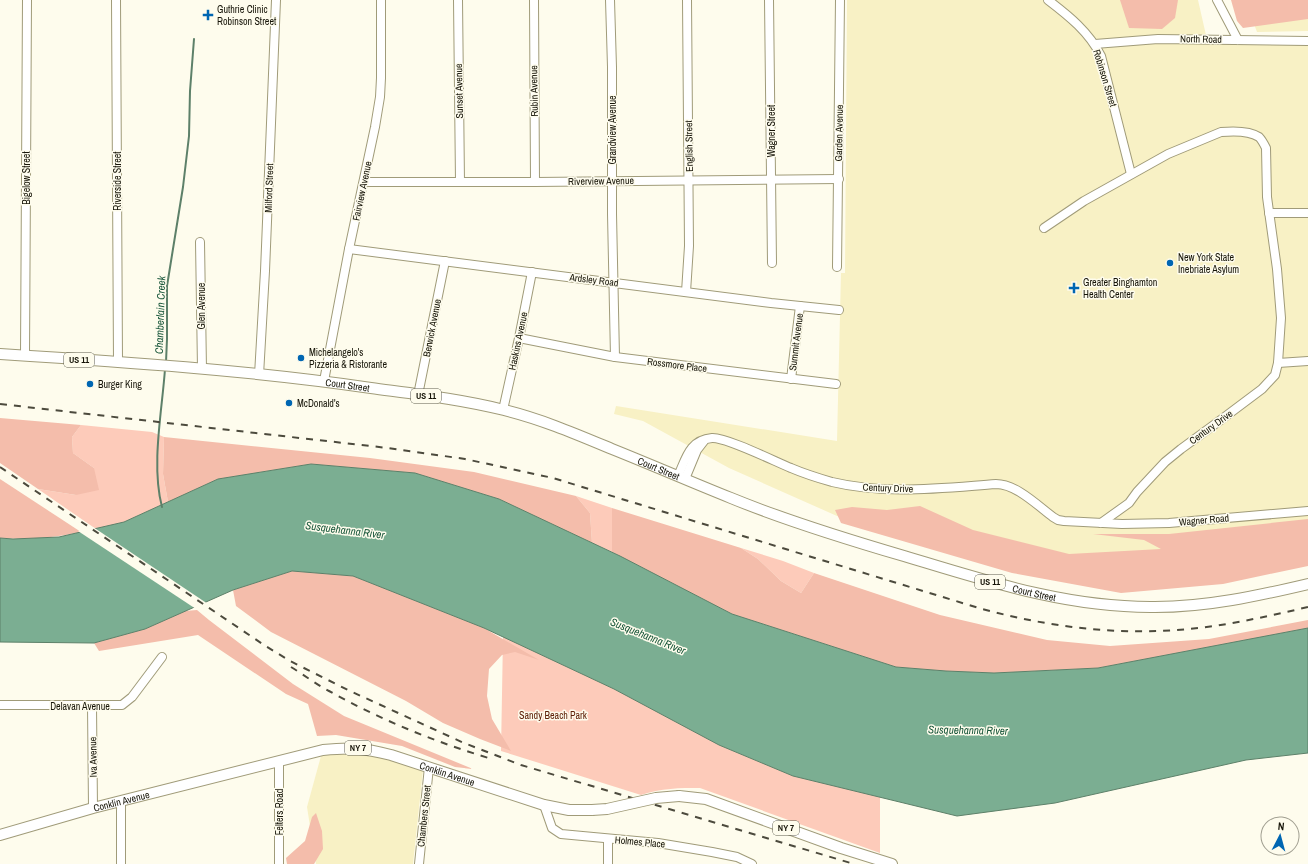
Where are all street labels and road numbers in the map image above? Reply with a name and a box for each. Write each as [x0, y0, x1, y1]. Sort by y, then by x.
street label: North Road [1180, 32, 1222, 46]
street label: Robinson Street [1090, 48, 1120, 109]
street label: Sunset Avenue [452, 63, 466, 119]
street label: Rubin Avenue [527, 65, 541, 117]
street label: Grandview Avenue [606, 95, 619, 165]
street label: Wagner Street [765, 104, 778, 157]
street label: Garden Avenue [832, 104, 846, 162]
street label: English Street [682, 119, 696, 172]
street label: Bigelow Street [20, 151, 33, 205]
street label: Riverside Street [111, 151, 124, 211]
street label: Fairview Avenue [349, 160, 375, 222]
street label: Milford Street [262, 162, 276, 213]
street label: Riverview Avenue [568, 174, 635, 188]
street label: Ardsley Road [568, 270, 619, 289]
street label: Glen Avenue [195, 282, 208, 329]
street label: Berwick Avenue [420, 298, 444, 358]
street label: Haskins Avenue [505, 310, 531, 371]
street label: Summit Avenue [786, 312, 806, 371]
road number: US 11 [64, 353, 94, 367]
street label: Rossmore Place [646, 355, 708, 375]
street label: Court Street [325, 375, 371, 394]
road number: US 11 [411, 389, 441, 403]
street label: Century Drive [1187, 407, 1236, 447]
street label: Court Street [636, 454, 682, 483]
street label: Century Drive [862, 481, 914, 495]
street label: Wagner Road [1178, 511, 1230, 529]
road number: US 11 [975, 575, 1005, 589]
street label: Court Street [1011, 581, 1058, 604]
street label: Delavan Avenue [50, 700, 110, 713]
street label: Iva Avenue [86, 736, 100, 777]
road number: NY 7 [345, 741, 371, 755]
street label: Conklin Avenue [418, 758, 477, 789]
street label: Chambers Street [414, 784, 434, 848]
street label: Conklin Avenue [92, 787, 151, 814]
street label: Felters Road [273, 789, 286, 835]
road number: NY 7 [773, 821, 799, 835]
street label: Holmes Place [614, 833, 666, 851]

